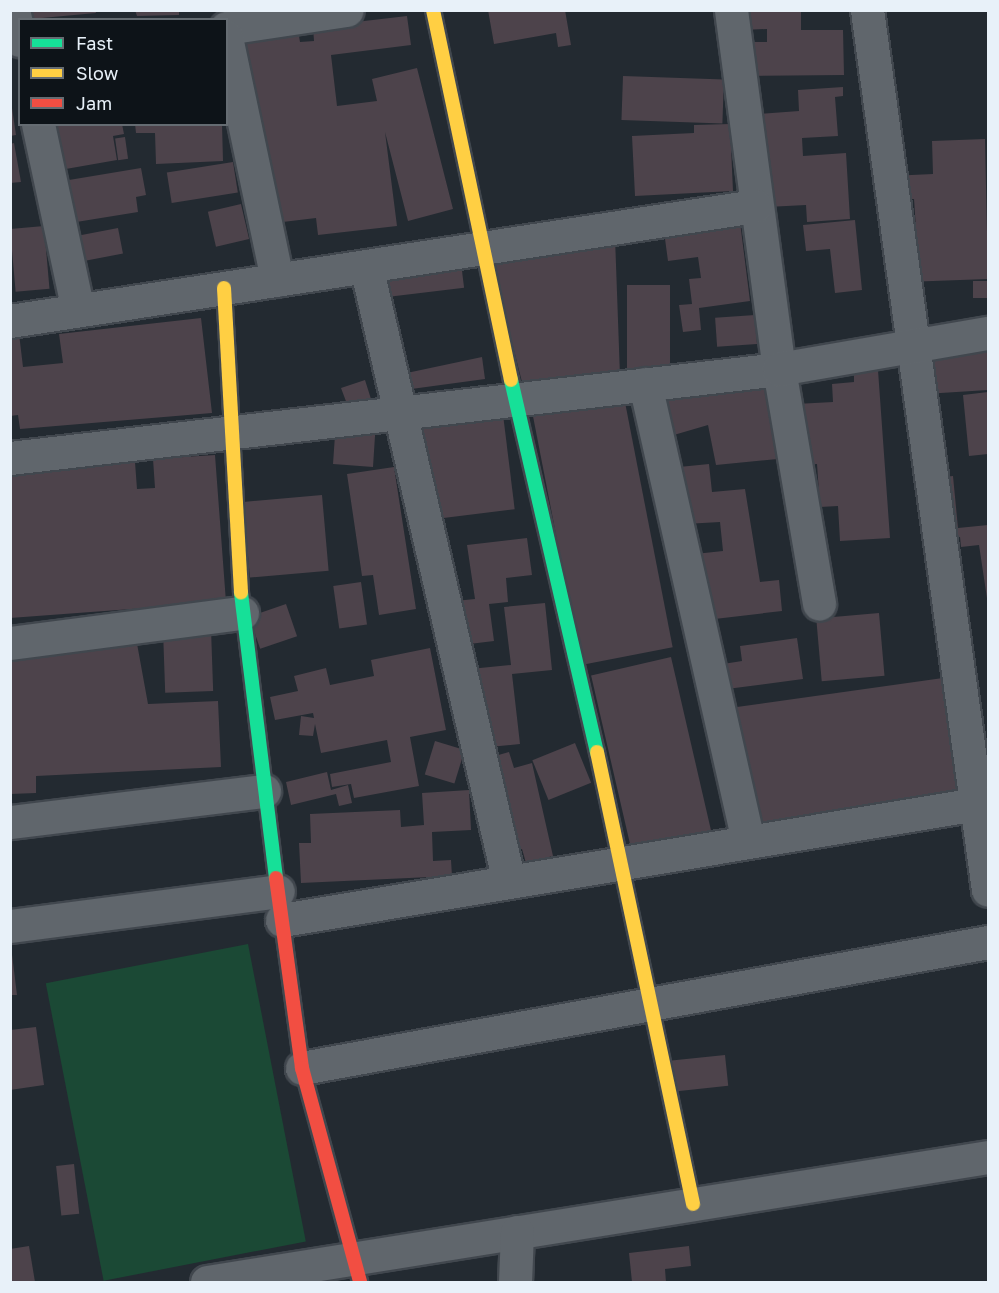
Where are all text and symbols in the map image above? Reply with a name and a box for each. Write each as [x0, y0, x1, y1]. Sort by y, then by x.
legend [18, 18, 228, 126]
text: Fast [76, 32, 113, 54]
text: Slow [76, 62, 118, 84]
text: Jam [76, 92, 112, 114]

